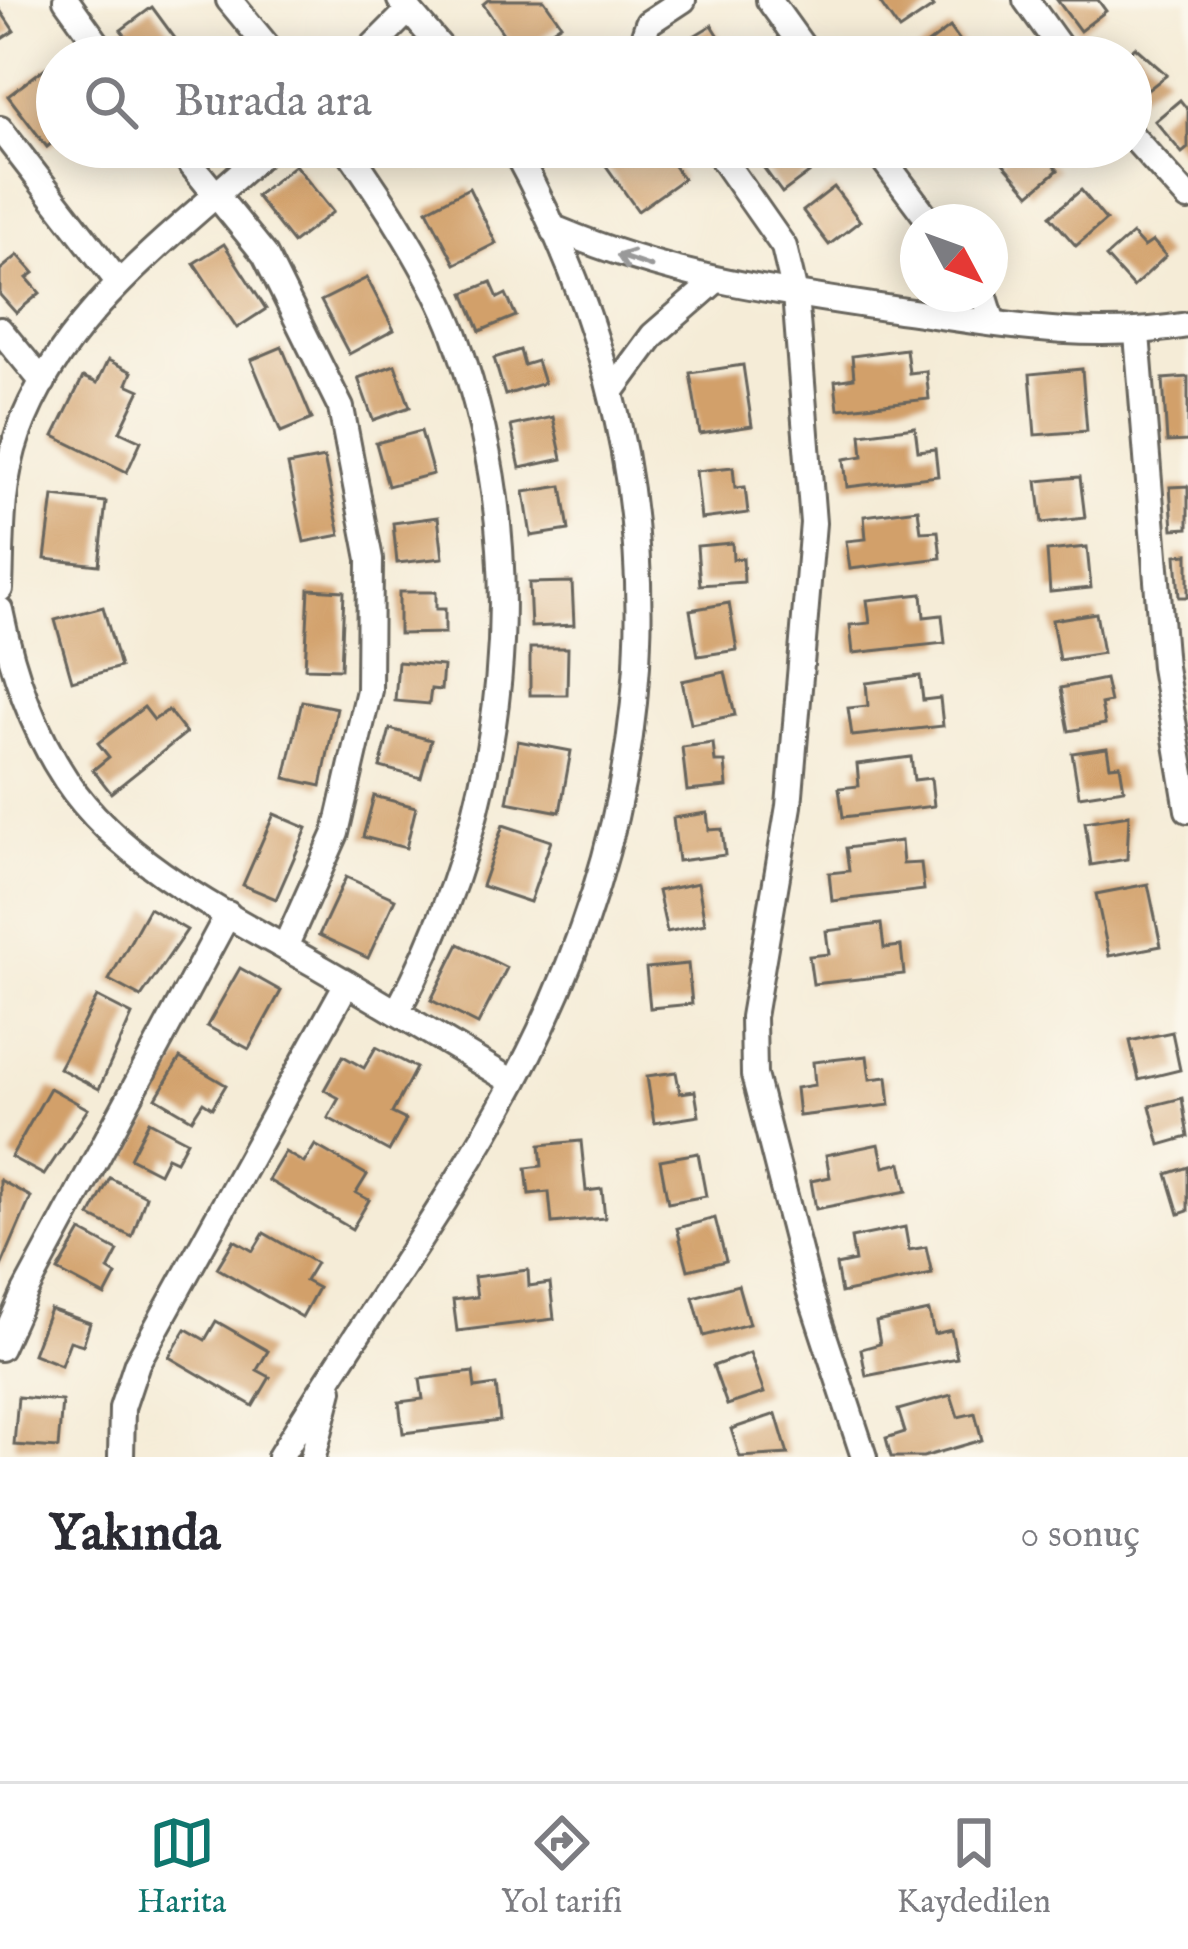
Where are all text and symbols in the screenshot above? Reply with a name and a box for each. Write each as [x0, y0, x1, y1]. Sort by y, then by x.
search box [36, 36, 1152, 168]
icon: search [78, 69, 144, 135]
text: Burada ara [174, 74, 372, 131]
north arrow [900, 204, 1008, 312]
one-way arrow [617, 249, 654, 270]
text: Yakında [48, 1503, 221, 1568]
text: 0 sonuç [1020, 1511, 1140, 1560]
tab: Harita [137, 1810, 226, 1924]
tab: Yol tarifi [501, 1810, 622, 1924]
tab: Kaydedilen [897, 1810, 1051, 1924]

